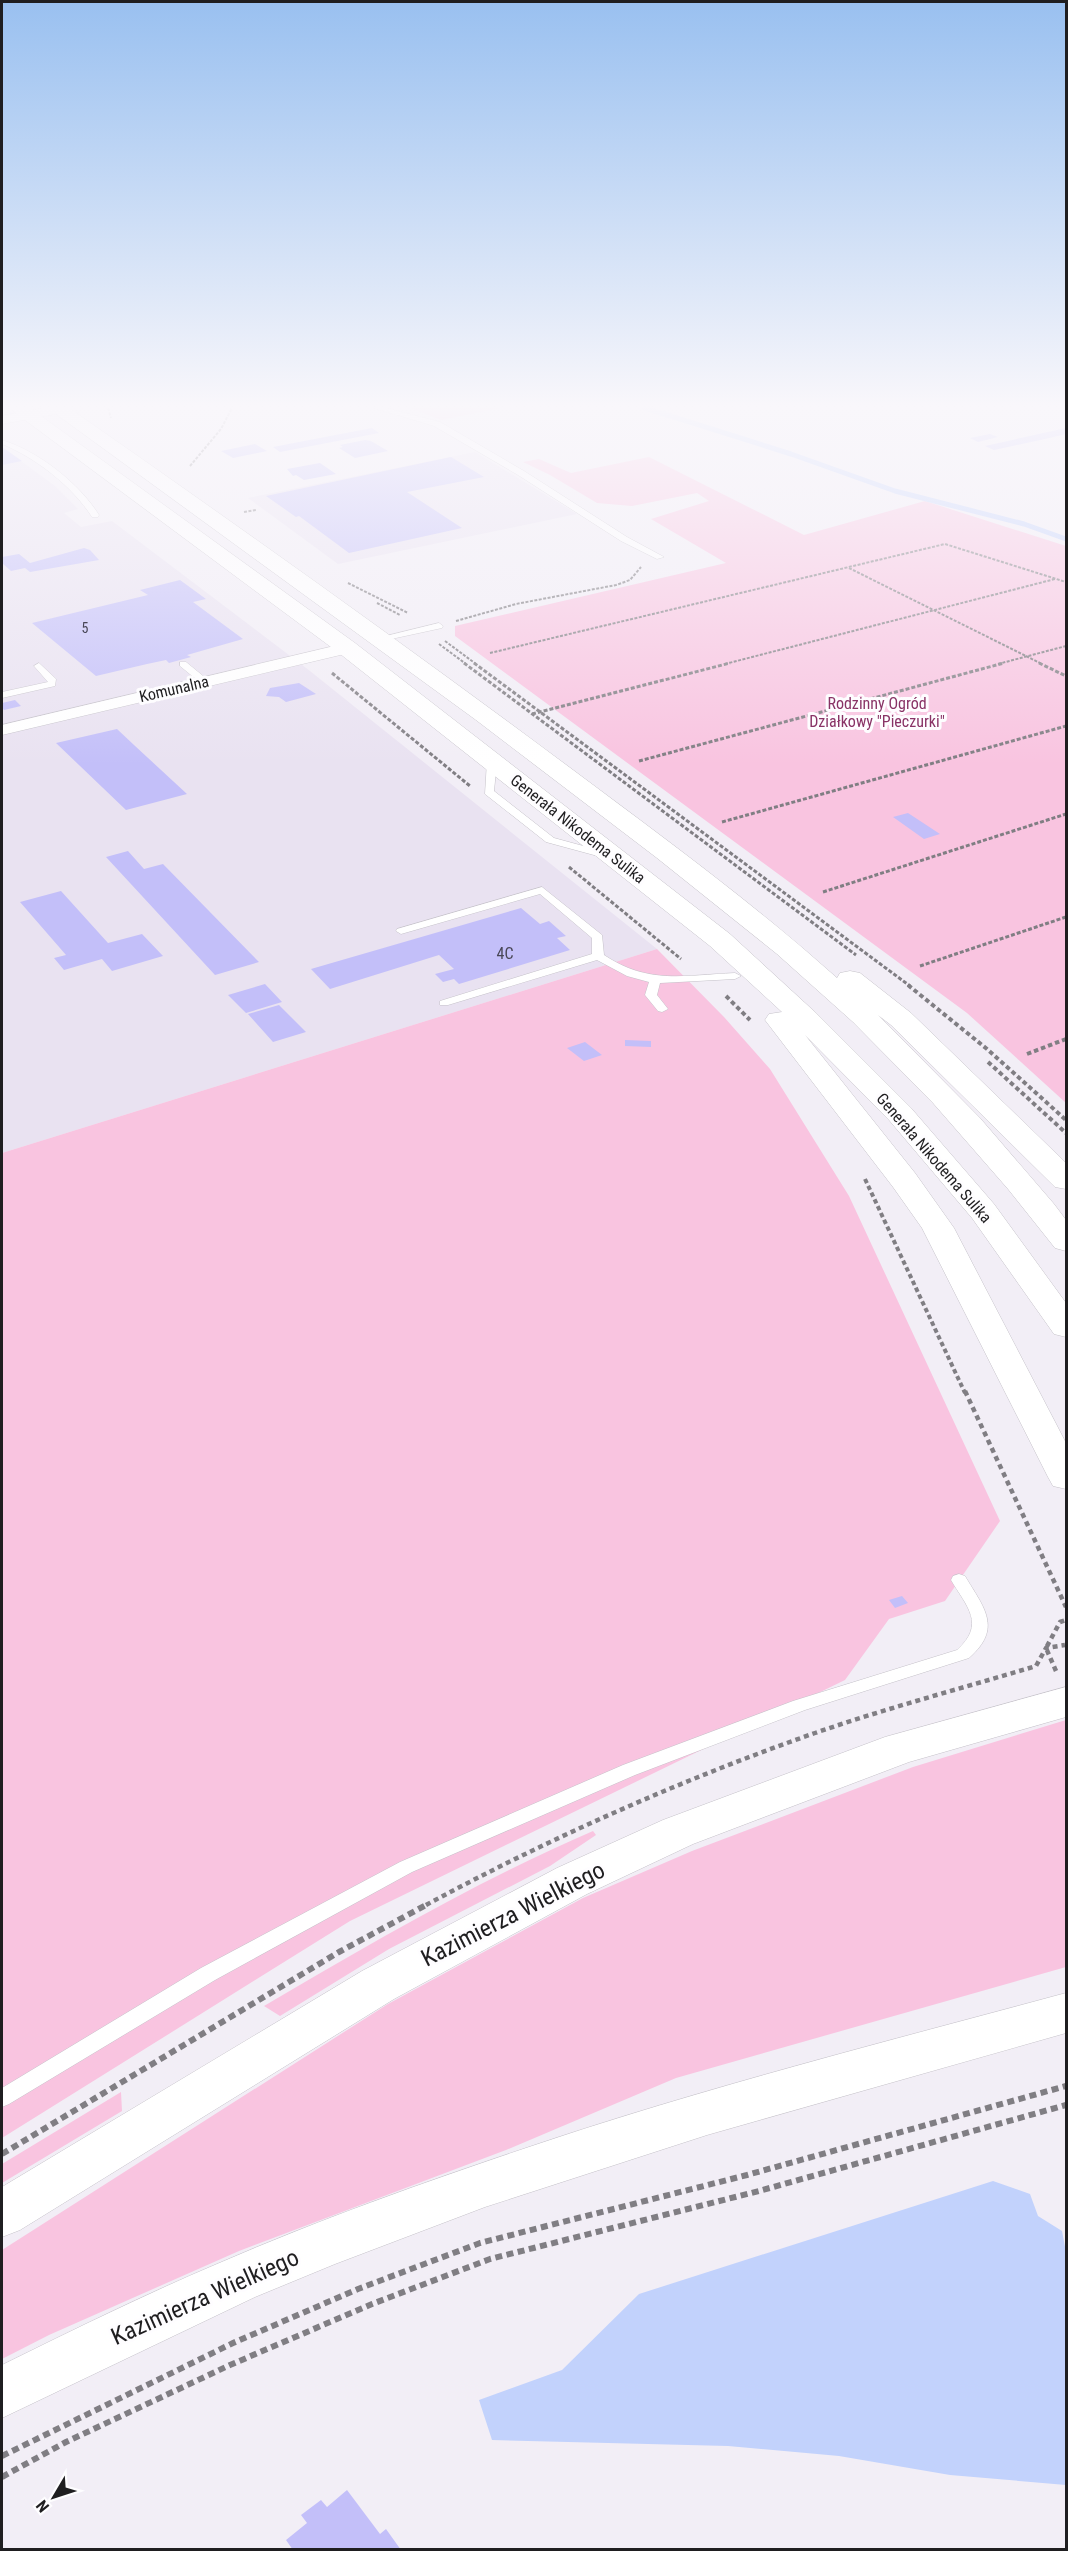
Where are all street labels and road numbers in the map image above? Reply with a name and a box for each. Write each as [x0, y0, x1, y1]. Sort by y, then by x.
street label: Komunalna [137, 672, 211, 706]
street label: Generała Nikodema Sulika [507, 771, 649, 887]
street label: Generała Nikodema Sulika [872, 1089, 996, 1227]
street label: Kazimierza Wielkiego [417, 1856, 609, 1972]
street label: Kazimierza Wielkiego [107, 2243, 303, 2351]

